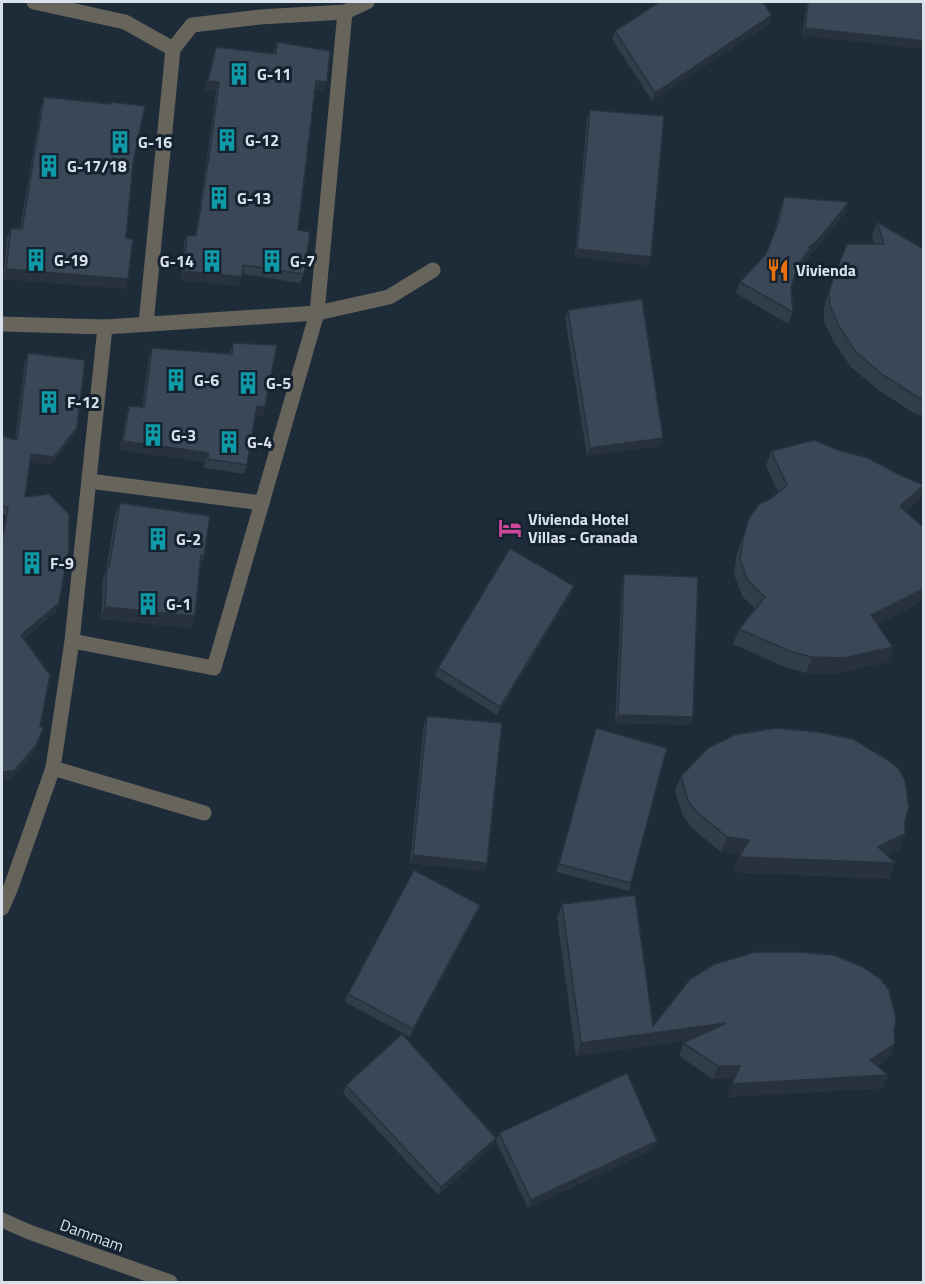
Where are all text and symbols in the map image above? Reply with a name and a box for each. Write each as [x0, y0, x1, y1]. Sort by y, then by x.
building icon: G-11 [226, 61, 252, 87]
place label: G-11 [257, 62, 291, 86]
building icon: G-12 [214, 127, 240, 153]
place label: G-12 [245, 128, 279, 152]
building icon: G-16 [107, 129, 133, 155]
place label: G-16 [138, 130, 172, 154]
building icon: G-17/18 [36, 153, 62, 179]
place label: G-17/18 [67, 154, 127, 178]
building icon: G-13 [206, 185, 232, 211]
place label: G-13 [237, 186, 271, 210]
building icon: G-19 [23, 247, 49, 273]
place label: G-19 [54, 248, 88, 272]
building icon: G-14 [199, 248, 225, 274]
building icon: G-7 [259, 248, 285, 274]
place label: G-14 [160, 249, 194, 273]
place label: G-7 [290, 249, 315, 273]
restaurant icon: Vivienda [765, 257, 791, 283]
place label: Vivienda [796, 258, 856, 282]
building icon: G-6 [163, 367, 189, 393]
place label: G-6 [194, 368, 219, 392]
building icon: G-5 [235, 370, 261, 396]
place label: G-5 [266, 371, 291, 395]
building icon: F-12 [36, 389, 62, 415]
place label: F-12 [67, 390, 100, 414]
building icon: G-3 [140, 422, 166, 448]
place label: G-3 [171, 423, 196, 447]
building icon: G-4 [216, 429, 242, 455]
place label: G-4 [247, 430, 272, 454]
place label: Vivienda Hotel Villas - Granada [528, 507, 638, 549]
hotel icon: Vivienda Hotel Villas - Granada [497, 515, 523, 541]
building icon: G-2 [145, 526, 171, 552]
place label: G-2 [176, 527, 201, 551]
building icon: F-9 [19, 550, 45, 576]
place label: F-9 [50, 551, 74, 575]
building icon: G-1 [135, 591, 161, 617]
place label: G-1 [166, 592, 191, 616]
street label: Dammam [57, 1212, 127, 1258]

